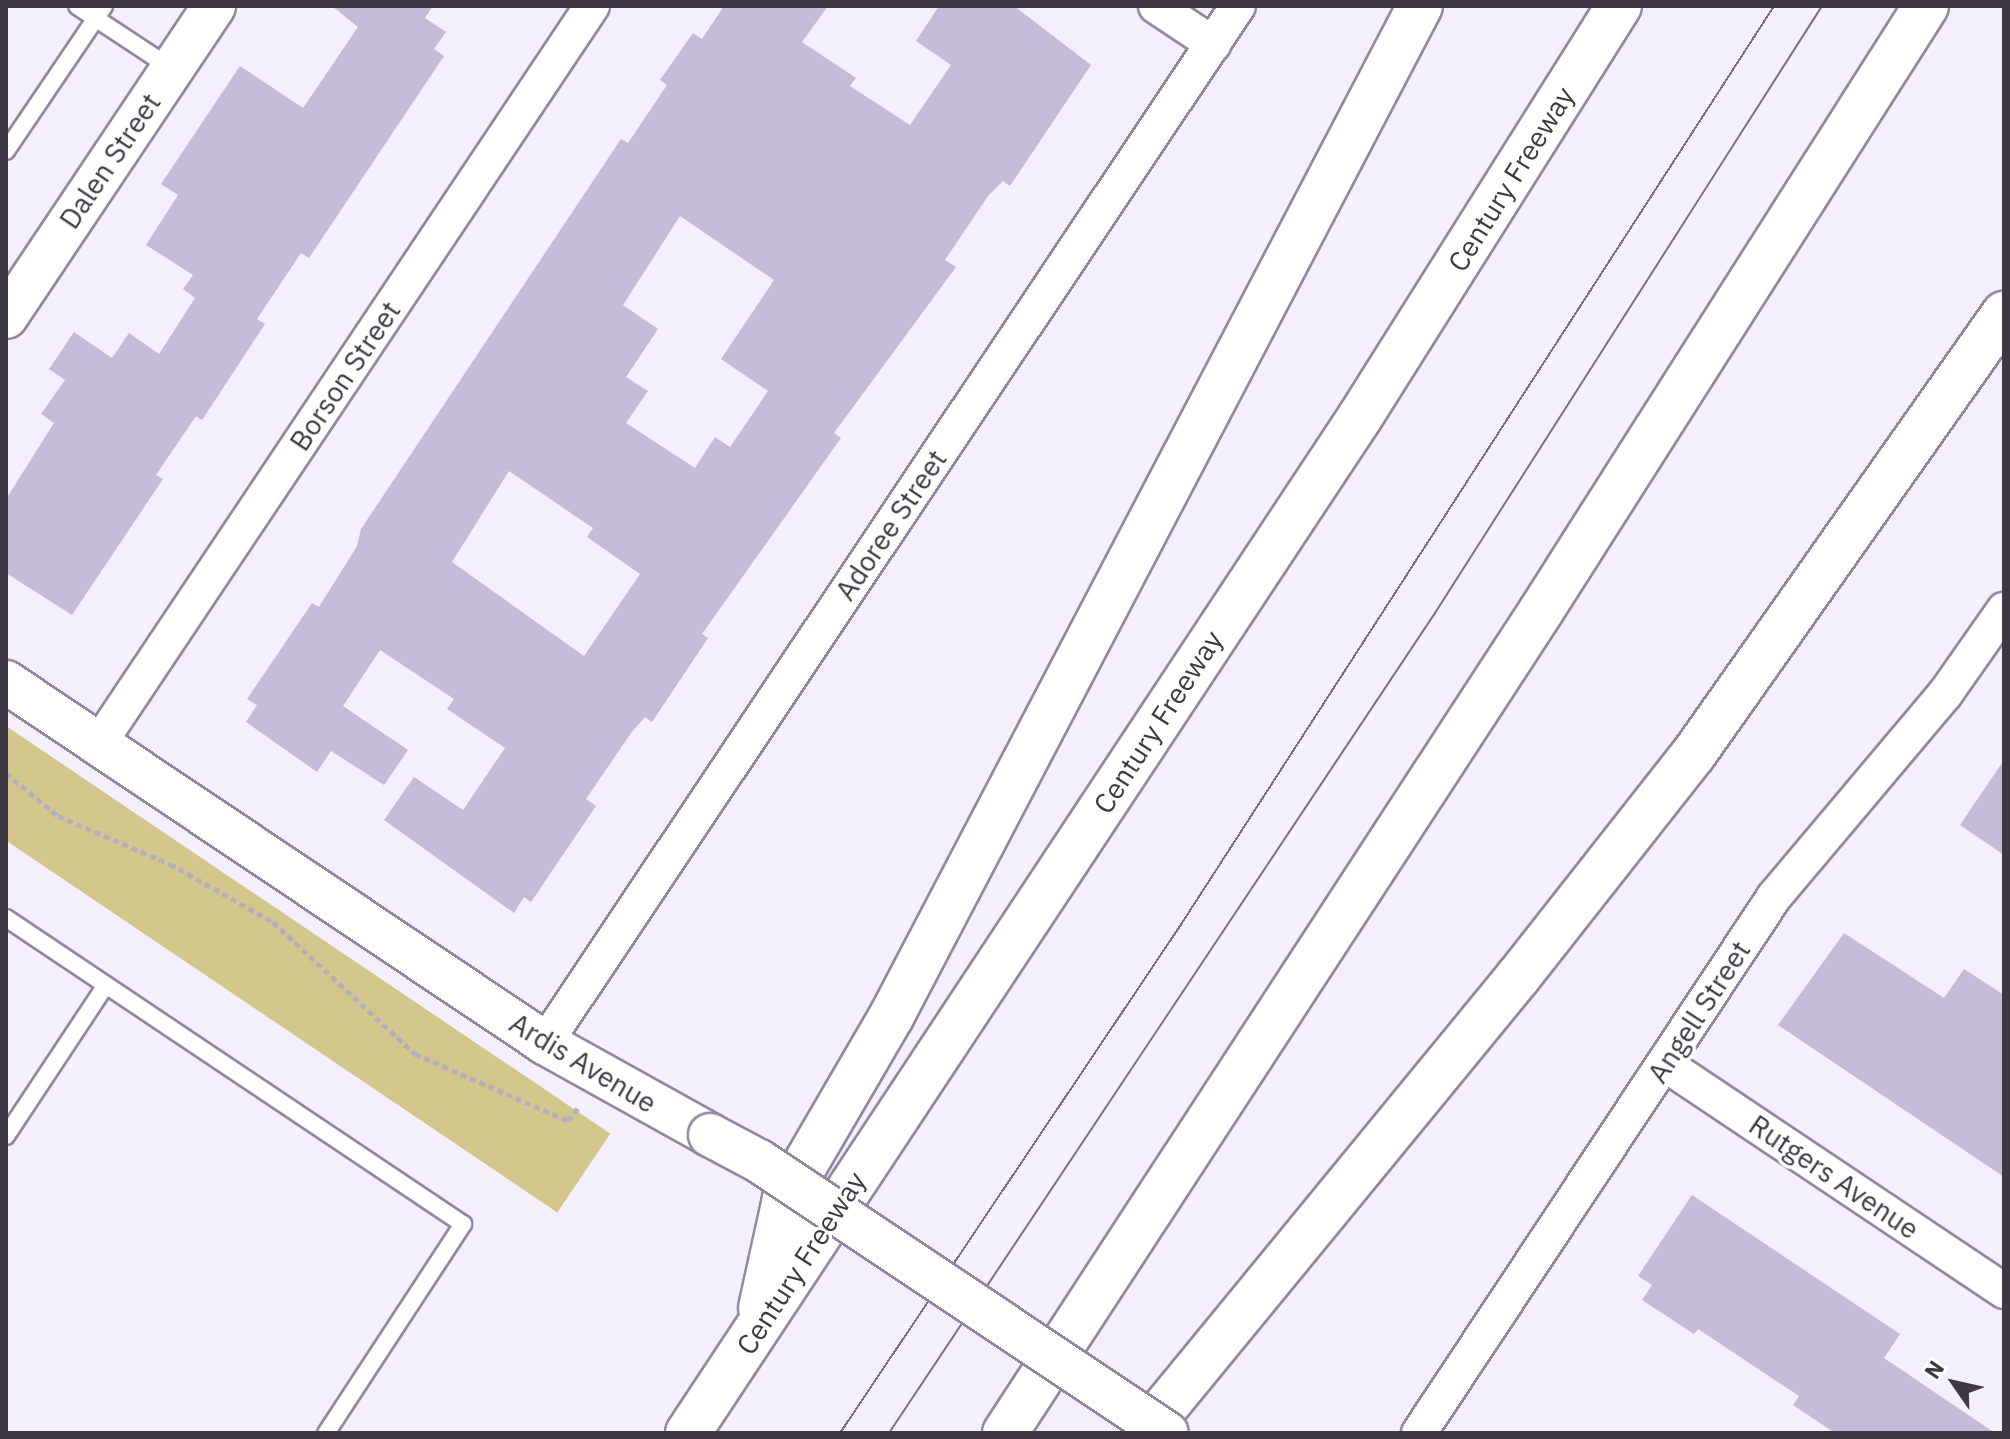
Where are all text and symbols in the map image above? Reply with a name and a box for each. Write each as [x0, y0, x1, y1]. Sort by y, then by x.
street label: Century Freeway [1441, 80, 1581, 278]
street label: Dalen Street [52, 87, 168, 235]
street label: Borson Street [283, 295, 407, 457]
street label: Adoree Street [828, 443, 954, 607]
street label: Century Freeway [1086, 624, 1230, 820]
street label: Angell Street [1641, 935, 1757, 1089]
street label: Ardis Avenue [504, 1006, 662, 1120]
street label: Rutgers Avenue [1743, 1108, 1925, 1246]
street label: Century Freeway [729, 1165, 873, 1361]
north arrow [1914, 1343, 1994, 1423]
text: N [1917, 1355, 1950, 1384]

